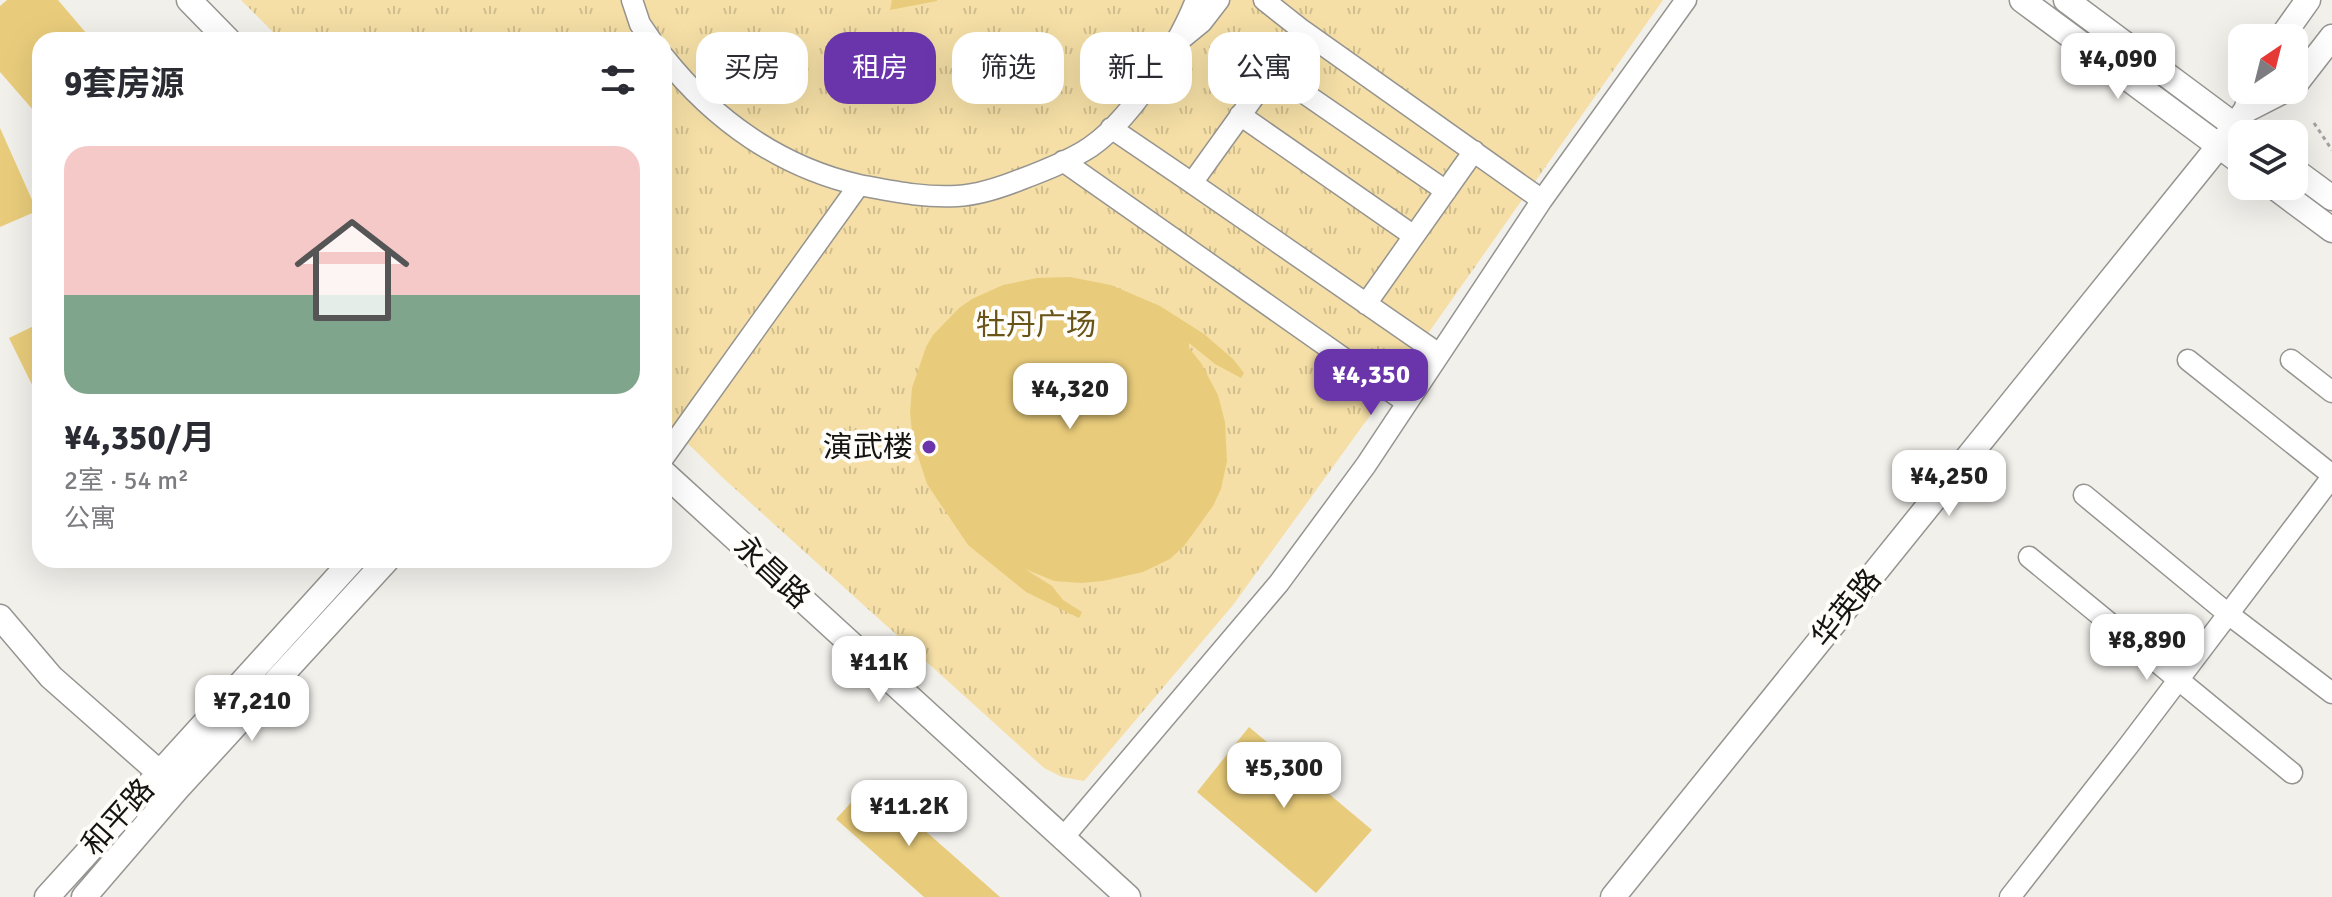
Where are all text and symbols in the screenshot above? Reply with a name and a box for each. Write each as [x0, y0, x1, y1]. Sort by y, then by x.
north arrow [2228, 24, 2308, 104]
map controls [2228, 24, 2308, 200]
chip: 买房 [696, 32, 808, 104]
chip: 租房 [824, 32, 936, 104]
chip: 筛选 [952, 32, 1064, 104]
chip: 新上 [1080, 32, 1192, 104]
chip: 公寓 [1208, 32, 1320, 104]
pin: ¥4,090 [2053, 33, 2183, 101]
text: ¥4,090 [2079, 43, 2157, 75]
icon: filters [596, 58, 640, 102]
text: 9套房源 [64, 63, 184, 105]
button: layers [2228, 120, 2308, 200]
icon: home [280, 198, 424, 342]
park label: 牡丹广场 [976, 307, 1096, 344]
pin: ¥4,350 [1306, 349, 1436, 417]
text: ¥4,350 [1332, 359, 1410, 391]
pin: ¥4,320 [1005, 363, 1135, 431]
text: ¥4,320 [1031, 373, 1109, 405]
text: ¥4,350/月 [64, 417, 215, 459]
place label: 演武楼 [823, 429, 913, 466]
marker: 演武楼 [920, 438, 938, 456]
pin: ¥4,250 [1884, 450, 2014, 518]
text: ¥4,250 [1910, 460, 1988, 492]
text: 2室 · 54 m² [64, 465, 189, 497]
text: 公寓 [64, 503, 116, 535]
street label: 永昌路 [726, 528, 817, 617]
street label: 华英路 [1804, 562, 1889, 655]
pin: ¥8,890 [2082, 614, 2212, 682]
text: ¥8,890 [2108, 624, 2186, 656]
pin: ¥11K [832, 636, 926, 704]
text: ¥11K [850, 646, 908, 678]
pin: ¥7,210 [187, 675, 317, 743]
text: ¥7,210 [213, 685, 291, 717]
pin: ¥5,300 [1219, 742, 1349, 810]
text: ¥5,300 [1245, 752, 1323, 784]
street label: 和平路 [75, 772, 162, 863]
pin: ¥11.2K [844, 780, 974, 848]
text: ¥11.2K [869, 790, 949, 822]

